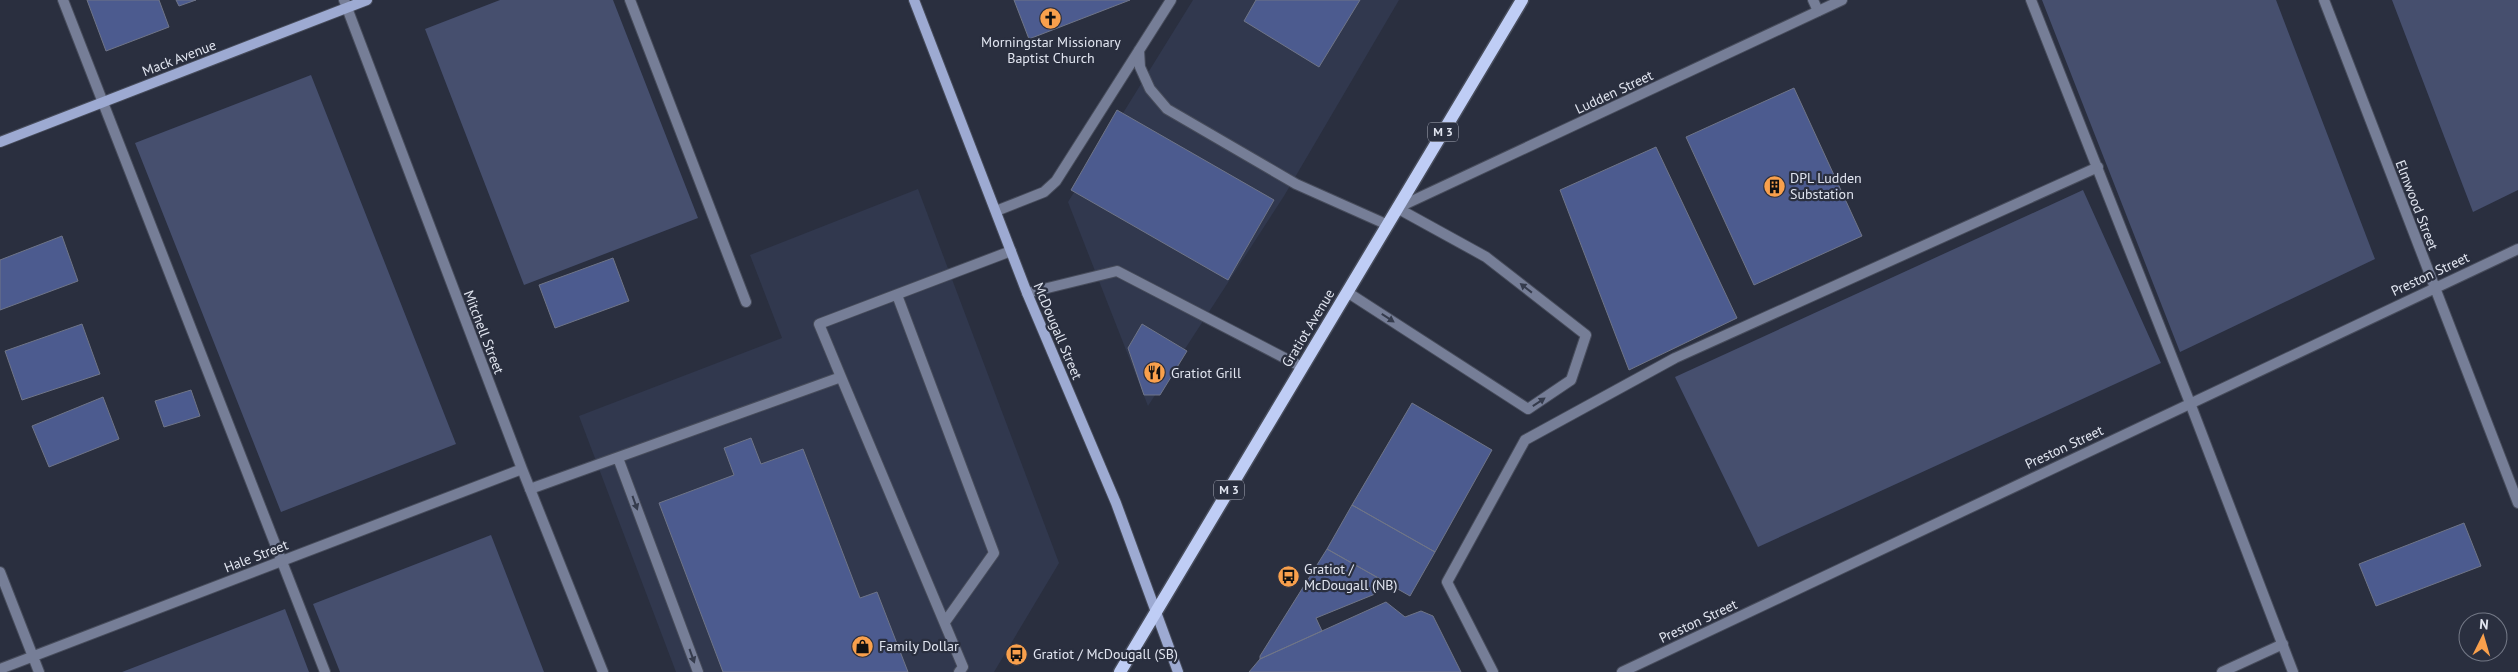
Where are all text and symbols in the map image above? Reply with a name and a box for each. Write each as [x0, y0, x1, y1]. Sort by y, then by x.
church icon: Morningstar Missionary Baptist Church [1039, 7, 1063, 31]
place label: Morningstar Missionary Baptist Church [981, 33, 1121, 67]
street label: Mack Avenue [140, 36, 218, 80]
street label: Ludden Street [1572, 66, 1656, 118]
road number: M 3 [1428, 122, 1458, 142]
street label: Elmwood Street [2392, 157, 2443, 253]
place label: DPL Ludden Substation [1790, 169, 1862, 203]
building icon: DPL Ludden Substation [1762, 174, 1786, 198]
street label: Preston Street [2388, 248, 2472, 300]
street label: McDougall Street [1029, 280, 1087, 382]
one-way arrow [1519, 283, 1533, 293]
street label: Gratiot Avenue [1278, 286, 1338, 370]
street label: Mitchell Street [460, 288, 508, 377]
one-way arrow [1381, 314, 1395, 323]
restaurant icon: Gratiot Grill [1143, 361, 1167, 385]
place label: Gratiot Grill [1171, 364, 1241, 382]
one-way arrow [1532, 397, 1546, 407]
street label: Preston Street [2022, 421, 2106, 473]
road number: M 3 [1214, 480, 1244, 500]
one-way arrow [632, 496, 639, 511]
street label: Hale Street [221, 535, 291, 576]
place label: Gratiot / McDougall (NB) [1304, 560, 1397, 594]
bus stop icon: Gratiot / McDougall (NB) [1276, 565, 1300, 589]
street label: Preston Street [1656, 595, 1740, 647]
north arrow [2458, 612, 2508, 662]
text: N [2479, 615, 2490, 633]
shop icon: Family Dollar [851, 634, 875, 658]
place label: Family Dollar [879, 637, 959, 655]
bus stop icon: Gratiot / McDougall (SB) [1005, 642, 1029, 666]
place label: Gratiot / McDougall (SB) [1033, 645, 1178, 663]
one-way arrow [688, 649, 696, 664]

